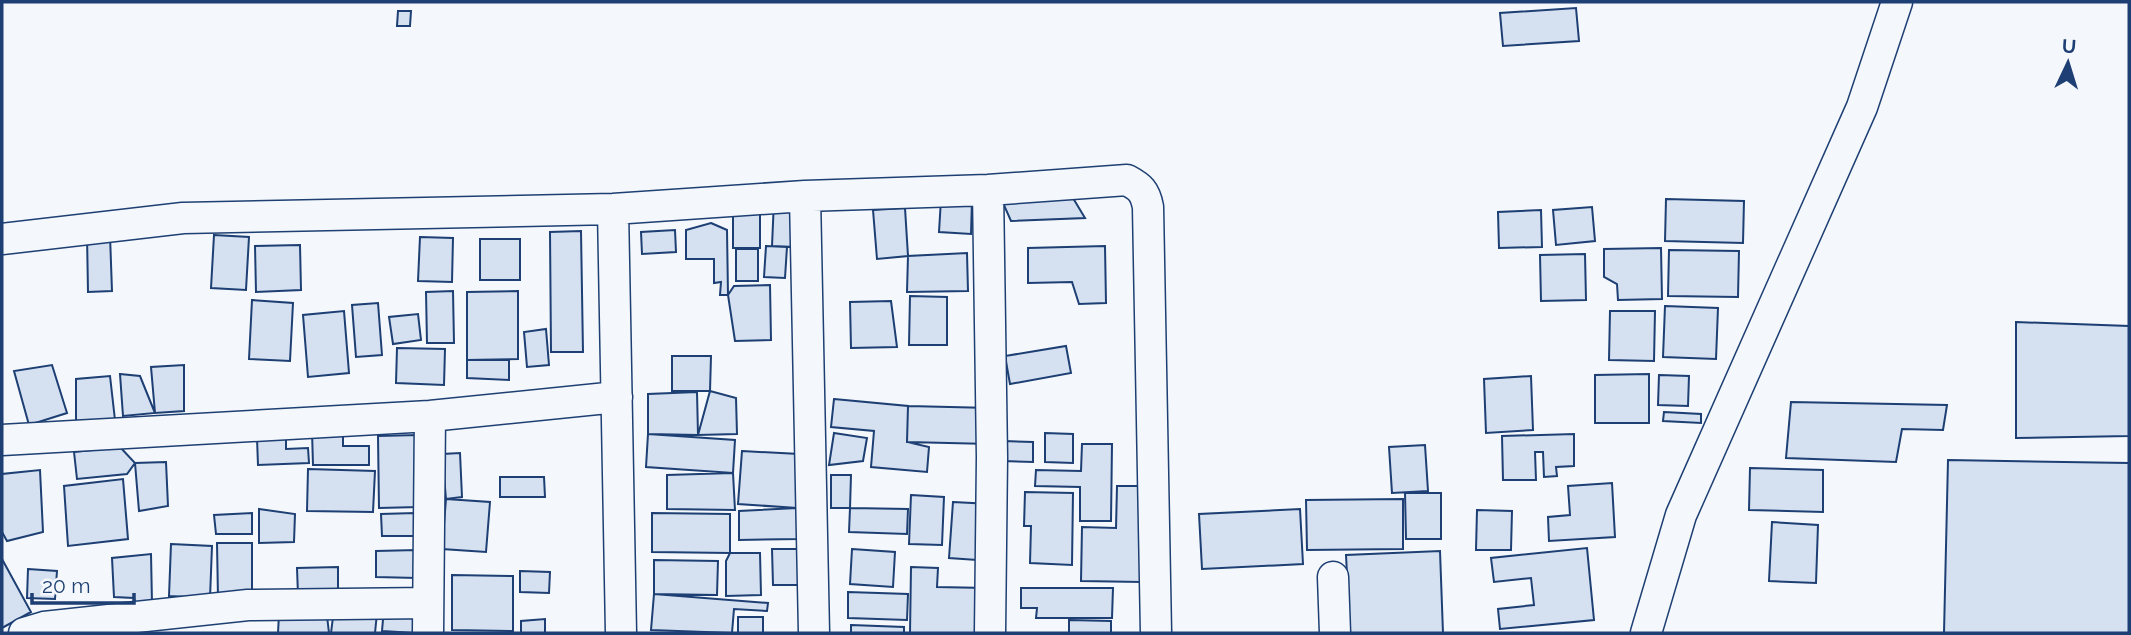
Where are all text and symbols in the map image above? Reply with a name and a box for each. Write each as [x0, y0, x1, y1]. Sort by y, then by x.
north arrow [2033, 28, 2103, 98]
text: U [2061, 35, 2077, 58]
scale bar [32, 562, 133, 606]
text: 20 m [42, 573, 90, 598]

